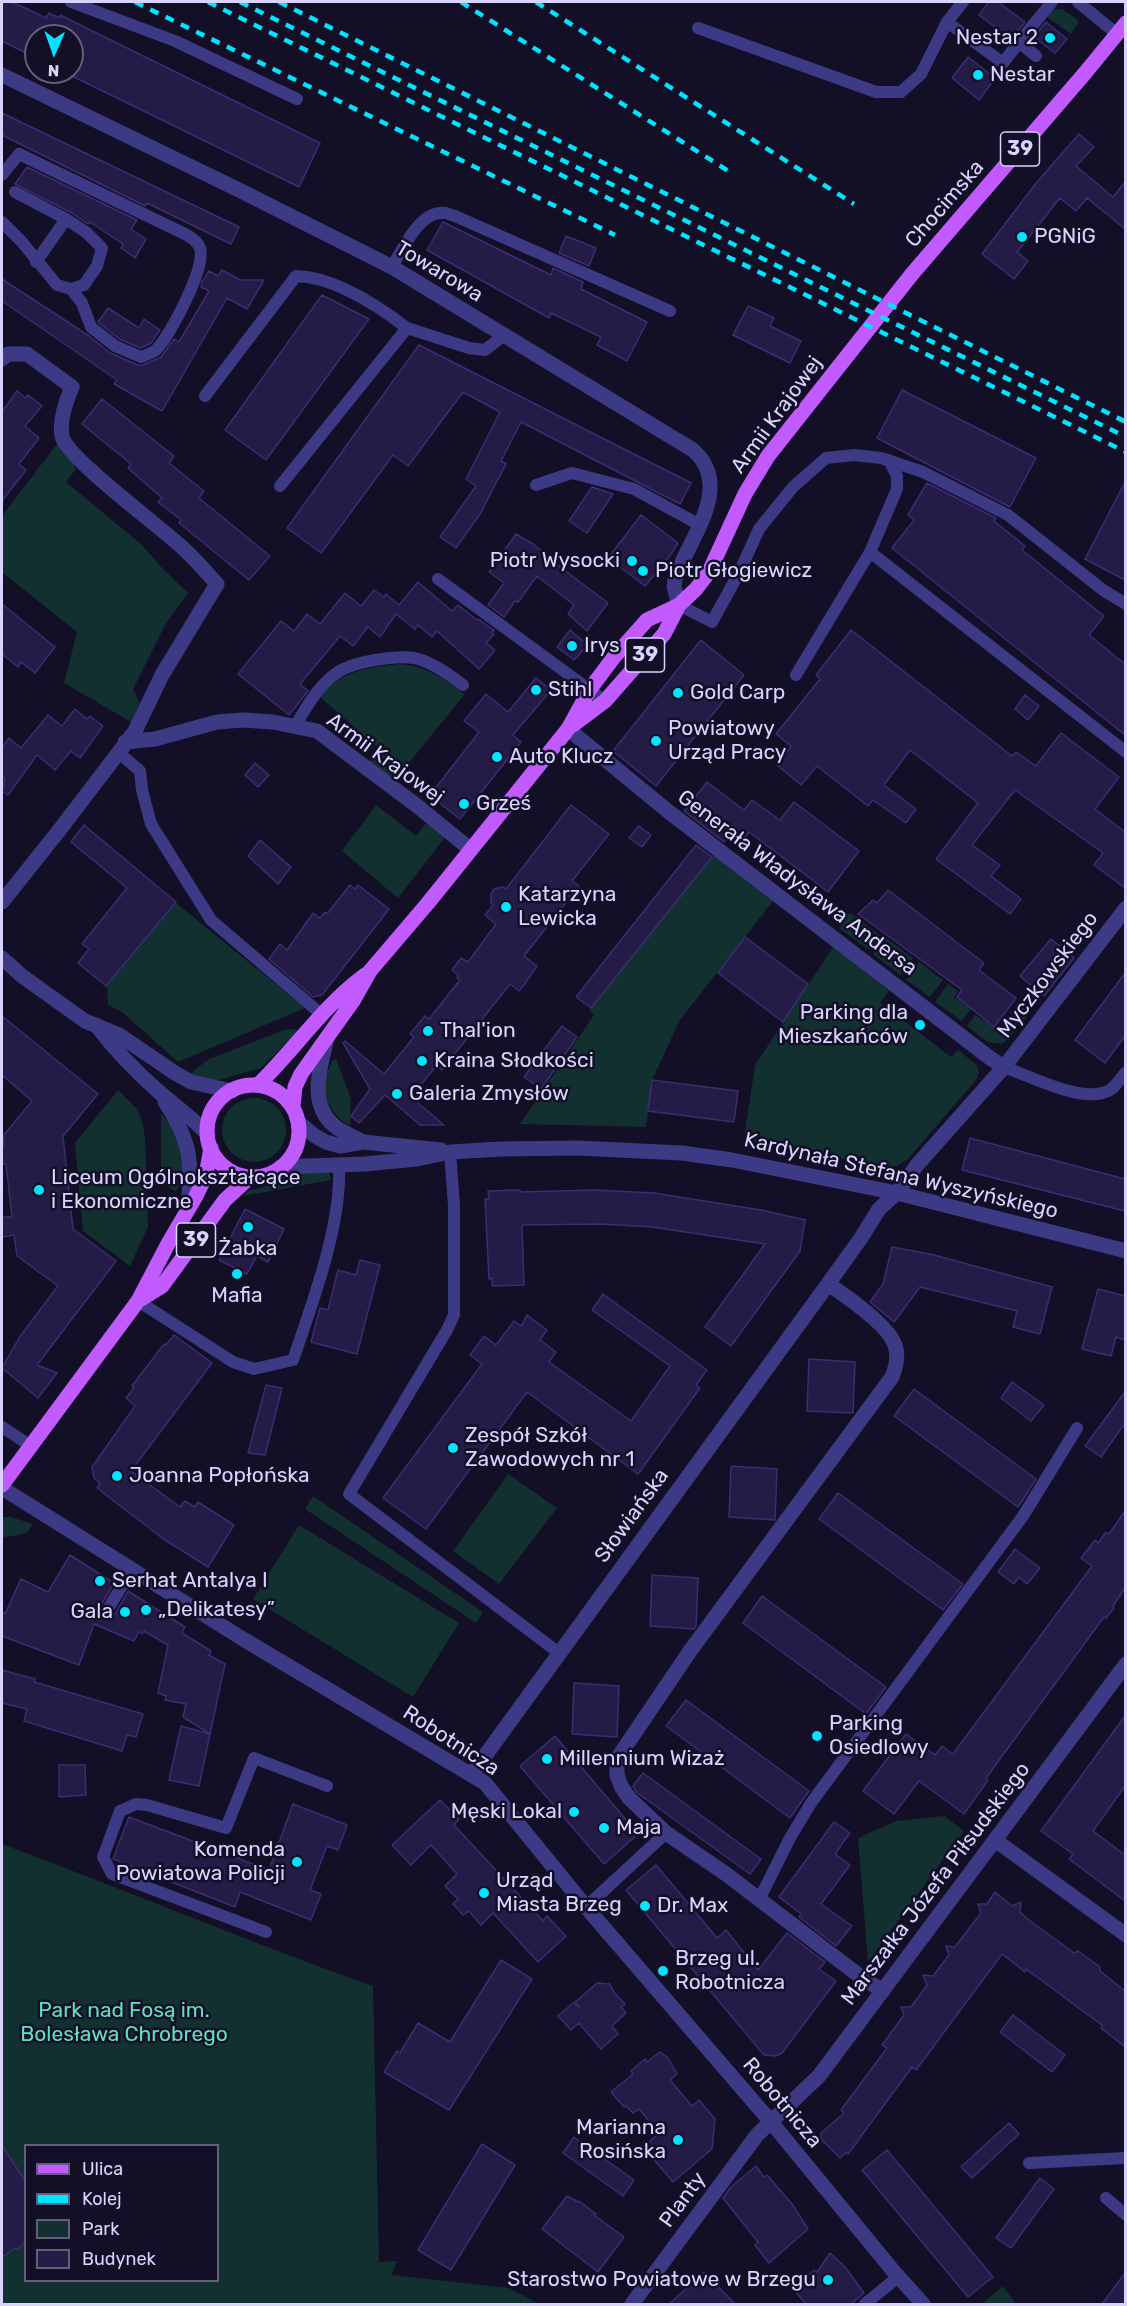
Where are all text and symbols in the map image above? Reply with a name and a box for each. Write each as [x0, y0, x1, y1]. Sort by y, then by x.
north arrow [24, 24, 84, 84]
place label: Nestar 2 [956, 25, 1038, 51]
marker: Nestar 2 [1043, 31, 1057, 45]
text: N [47, 61, 60, 80]
place label: Nestar [990, 62, 1055, 88]
marker: Nestar [971, 68, 985, 82]
road number: 39 [1000, 132, 1040, 166]
street label: Chocimska [900, 155, 990, 253]
place label: PGNiG [1034, 224, 1096, 250]
marker: PGNiG [1015, 230, 1029, 244]
street label: Towarowa [391, 236, 487, 308]
street label: Armii Krajowej [726, 351, 828, 479]
place label: Piotr Wysocki [490, 548, 620, 574]
marker: Piotr Wysocki [625, 554, 639, 568]
place label: Piotr Głogiewicz [655, 558, 812, 584]
marker: Piotr Głogiewicz [636, 564, 650, 578]
place label: Irys [584, 633, 620, 659]
road number: 39 [626, 638, 664, 672]
marker: Irys [565, 639, 579, 653]
place label: Stihl [548, 677, 592, 703]
place label: Gold Carp [690, 680, 785, 706]
marker: Stihl [529, 683, 543, 697]
marker: Gold Carp [671, 686, 685, 700]
street label: Armii Krajowej [321, 708, 449, 810]
place label: Powiatowy Urząd Pracy [668, 716, 786, 766]
marker: Powiatowy Urząd Pracy [649, 734, 663, 748]
place label: Auto Klucz [509, 744, 614, 770]
marker: Auto Klucz [490, 750, 504, 764]
street label: Generała Władysława Andersa [672, 785, 922, 981]
place label: Grześ [476, 791, 531, 817]
marker: Grześ [457, 797, 471, 811]
place label: Katarzyna Lewicka [518, 882, 616, 932]
marker: Katarzyna Lewicka [499, 900, 513, 914]
street label: Myczkowskiego [992, 907, 1104, 1043]
place label: Parking dla Mieszkańców [778, 1000, 908, 1050]
place label: Thal'ion [440, 1018, 516, 1044]
marker: Parking dla Mieszkańców [913, 1018, 927, 1032]
marker: Thal'ion [421, 1024, 435, 1038]
place label: Kraina Słodkości [434, 1048, 594, 1074]
marker: Kraina Słodkości [415, 1054, 429, 1068]
place label: Galeria Zmysłów [409, 1081, 569, 1107]
marker: Galeria Zmysłów [390, 1087, 404, 1101]
street label: Kardynała Stefana Wyszyńskiego [742, 1128, 1060, 1224]
place label: Liceum Ogólnokształcące i Ekonomiczne [51, 1165, 301, 1215]
marker: Liceum Ogólnokształcące i Ekonomiczne [32, 1183, 46, 1197]
marker: Żabka [241, 1220, 255, 1234]
road number: 39 [176, 1223, 216, 1257]
place label: Żabka [219, 1236, 277, 1262]
marker: Mafia [230, 1267, 244, 1281]
place label: Mafia [211, 1283, 263, 1309]
place label: Zespół Szkół Zawodowych nr 1 [465, 1423, 634, 1473]
marker: Zespół Szkół Zawodowych nr 1 [446, 1441, 460, 1455]
place label: Joanna Popłońska [129, 1463, 310, 1489]
street label: Słowiańska [590, 1464, 674, 1568]
marker: Joanna Popłońska [110, 1469, 124, 1483]
place label: Serhat Antalya I [112, 1568, 268, 1594]
marker: Serhat Antalya I [93, 1574, 107, 1588]
place label: „Delikatesy” [158, 1597, 275, 1623]
place label: Gala [70, 1599, 113, 1625]
marker: „Delikatesy” [139, 1603, 153, 1617]
marker: Gala [118, 1605, 132, 1619]
street label: Robotnicza [398, 1700, 504, 1782]
place label: Parking Osiedlowy [829, 1711, 929, 1761]
marker: Parking Osiedlowy [810, 1729, 824, 1743]
place label: Millennium Wizaż [559, 1746, 725, 1772]
marker: Millennium Wizaż [540, 1752, 554, 1766]
street label: Marszałka Józefa Piłsudskiego [836, 1758, 1036, 2010]
place label: Męski Lokal [451, 1799, 562, 1825]
marker: Męski Lokal [567, 1805, 581, 1819]
place label: Maja [616, 1815, 661, 1841]
marker: Maja [597, 1821, 611, 1835]
place label: Komenda Powiatowa Policji [116, 1837, 285, 1887]
marker: Komenda Powiatowa Policji [290, 1855, 304, 1869]
place label: Urząd Miasta Brzeg [496, 1868, 622, 1918]
marker: Urząd Miasta Brzeg [477, 1886, 491, 1900]
place label: Dr. Max [657, 1893, 728, 1919]
marker: Dr. Max [638, 1899, 652, 1913]
place label: Brzeg ul. Robotnicza [675, 1946, 785, 1996]
marker: Brzeg ul. Robotnicza [656, 1964, 670, 1978]
park label: Park nad Fosą im. Bolesława Chrobrego [20, 1998, 228, 2048]
street label: Robotnicza [737, 2053, 827, 2153]
place label: Marianna Rosińska [576, 2115, 666, 2165]
marker: Marianna Rosińska [671, 2133, 685, 2147]
legend [24, 2144, 219, 2282]
text: Ulica [82, 2158, 123, 2180]
street label: Planty [654, 2167, 712, 2233]
text: Kolej [82, 2188, 122, 2210]
text: Park [82, 2218, 119, 2240]
text: Budynek [82, 2248, 156, 2270]
place label: Starostwo Powiatowe w Brzegu [507, 2267, 816, 2293]
marker: Starostwo Powiatowe w Brzegu [821, 2273, 835, 2287]

